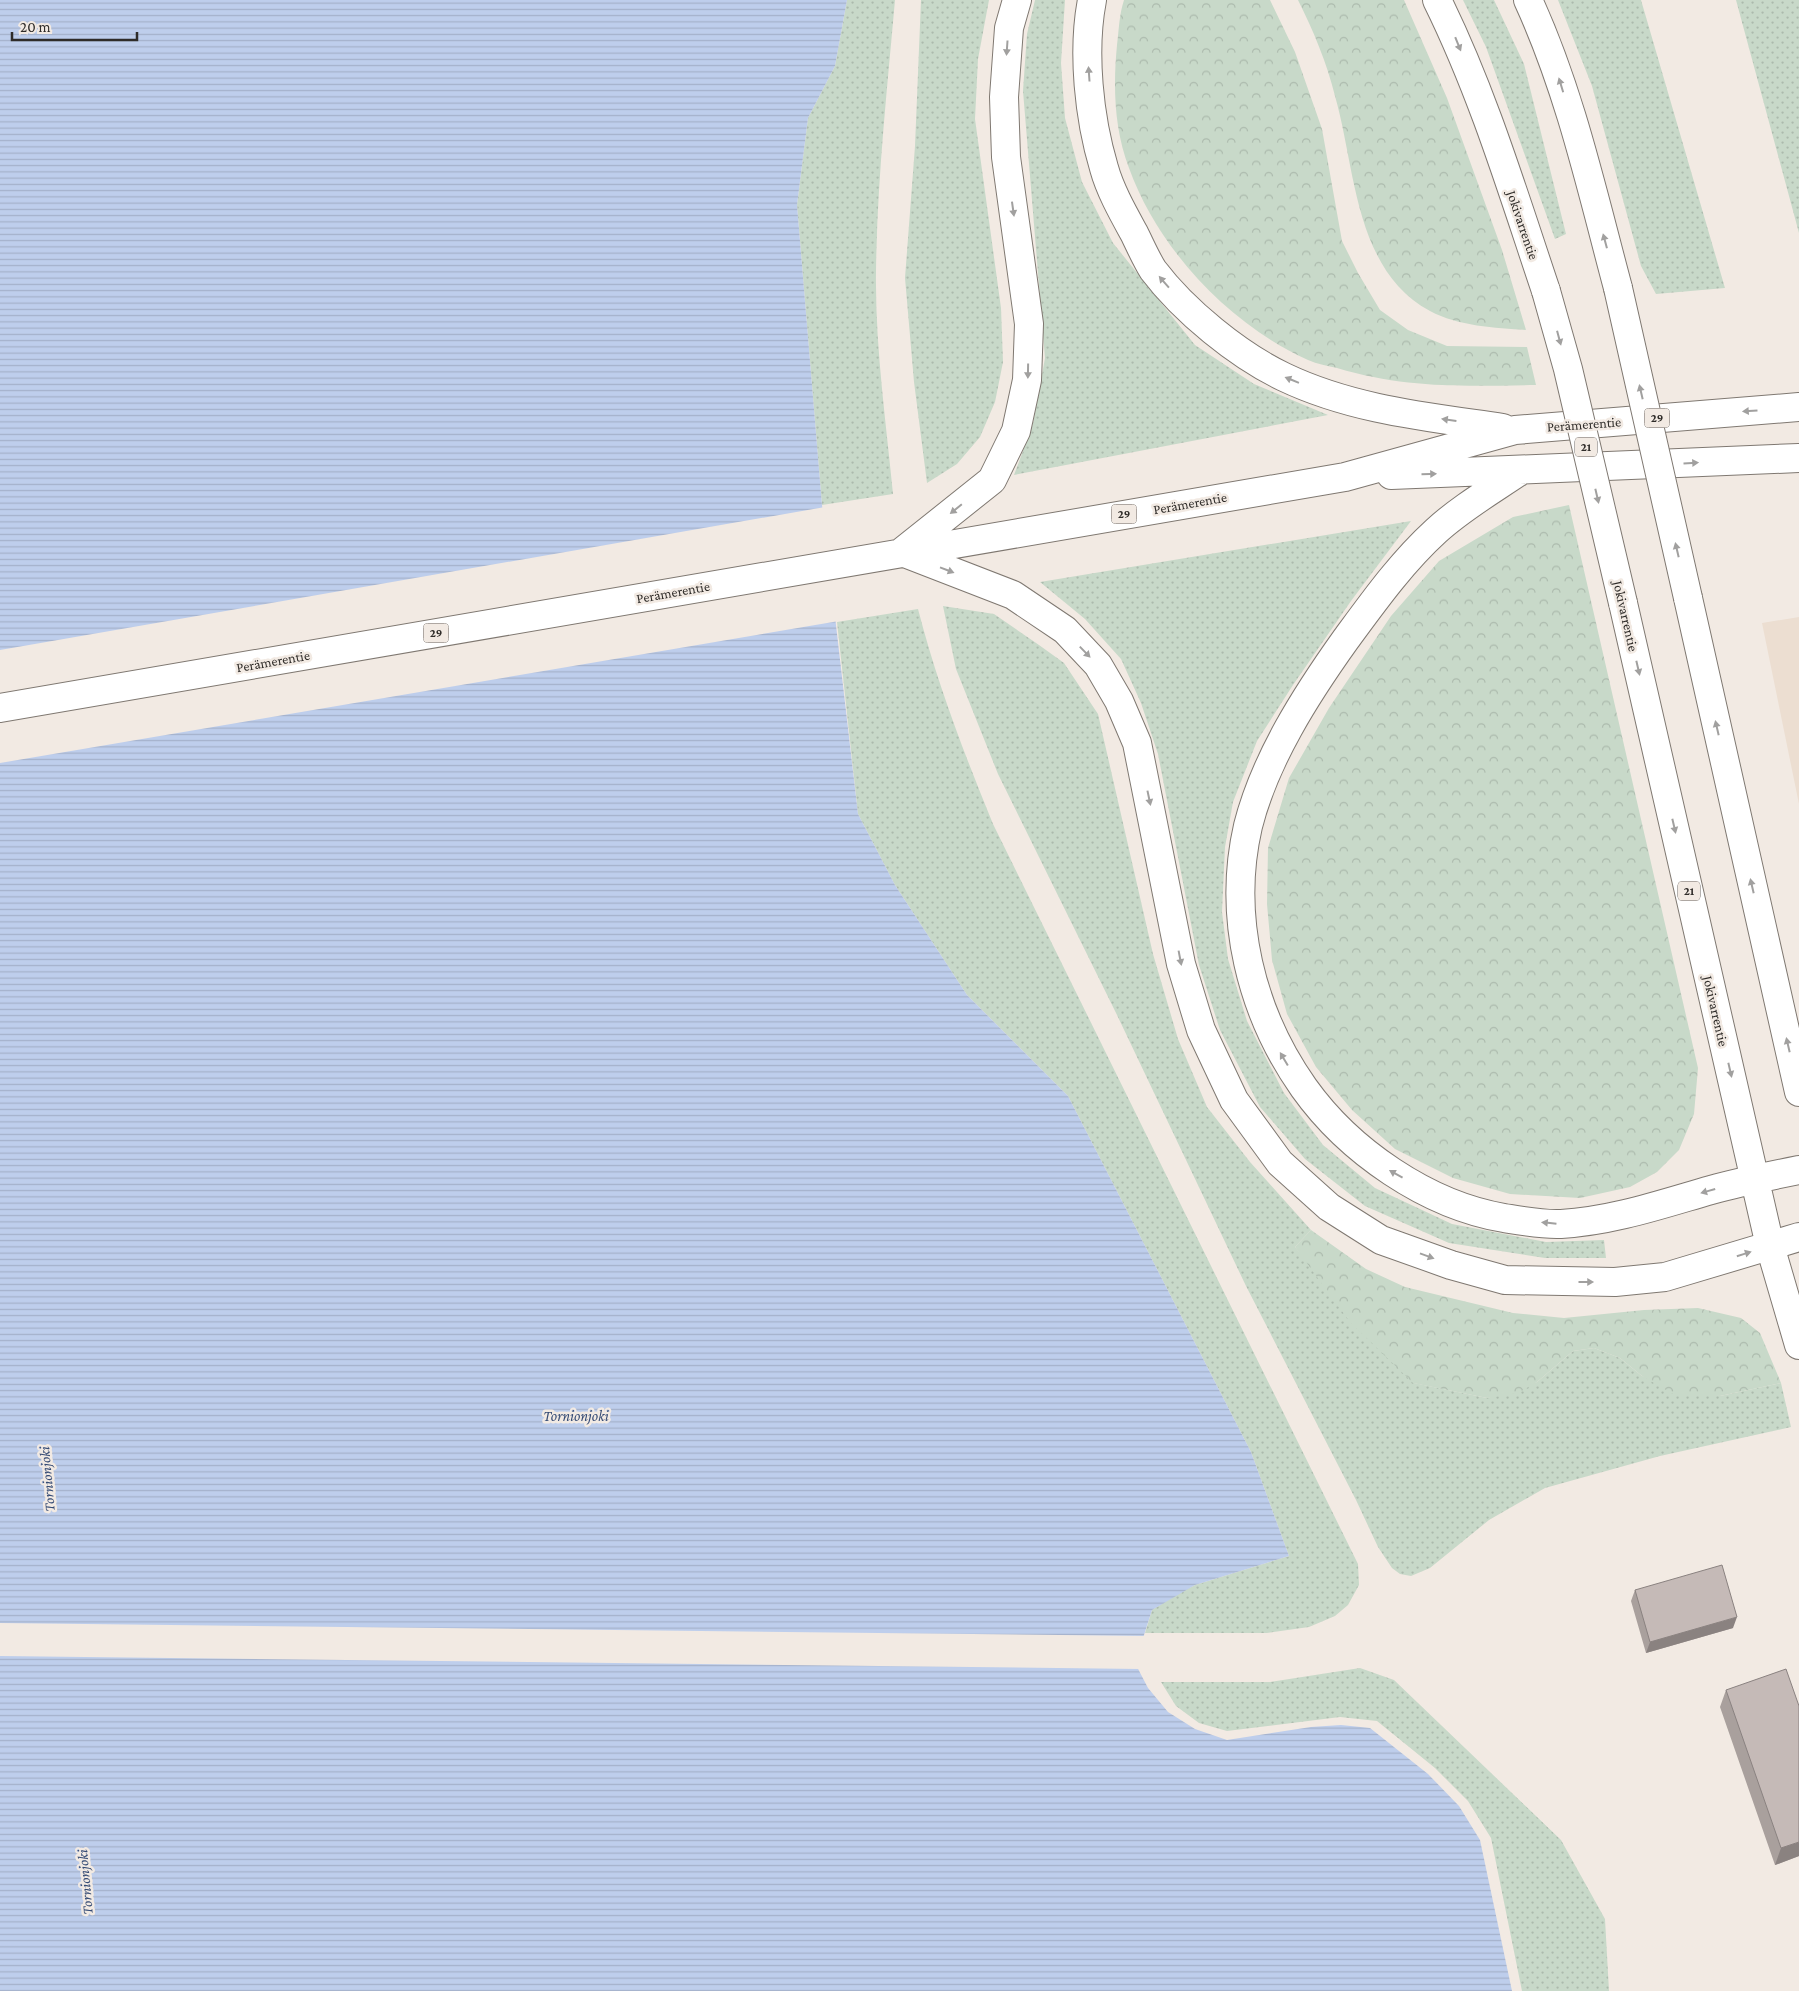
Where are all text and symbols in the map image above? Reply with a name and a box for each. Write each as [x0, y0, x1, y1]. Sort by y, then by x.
scale bar [12, 10, 138, 42]
text: 20 m [20, 19, 51, 35]
one-way arrow [1454, 37, 1462, 52]
one-way arrow [1003, 40, 1011, 56]
one-way arrow [1084, 65, 1092, 81]
one-way arrow [1556, 77, 1564, 92]
street label: Jokivarrentie [1503, 186, 1542, 262]
one-way arrow [1009, 202, 1017, 218]
one-way arrow [1601, 234, 1609, 249]
one-way arrow [1159, 276, 1170, 289]
one-way arrow [1555, 330, 1563, 345]
one-way arrow [1023, 363, 1031, 379]
one-way arrow [1285, 376, 1300, 383]
one-way arrow [1637, 384, 1645, 399]
one-way arrow [1742, 407, 1758, 415]
road number: 29 [1644, 408, 1670, 428]
street label: Perämerentie [1546, 413, 1622, 435]
one-way arrow [1441, 416, 1457, 424]
road number: 21 [1575, 438, 1597, 457]
one-way arrow [1683, 458, 1699, 466]
one-way arrow [1421, 470, 1437, 478]
one-way arrow [1593, 488, 1601, 503]
street label: Perämerentie [1152, 489, 1228, 517]
one-way arrow [949, 504, 962, 515]
road number: 29 [1112, 504, 1136, 524]
one-way arrow [1673, 543, 1681, 558]
one-way arrow [940, 567, 955, 574]
street label: Jokivarrentie [1610, 577, 1642, 653]
street label: Perämerentie [635, 578, 711, 606]
road number: 29 [424, 624, 448, 642]
one-way arrow [1079, 645, 1091, 657]
street label: Perämerentie [235, 647, 311, 675]
one-way arrow [1634, 660, 1642, 675]
one-way arrow [1713, 720, 1721, 735]
one-way arrow [1146, 791, 1154, 807]
one-way arrow [1670, 819, 1678, 834]
one-way arrow [1748, 879, 1756, 894]
road number: 21 [1678, 881, 1700, 900]
one-way arrow [1176, 950, 1184, 966]
street label: Jokivarrentie [1700, 972, 1732, 1048]
one-way arrow [1784, 1037, 1792, 1052]
one-way arrow [1280, 1052, 1289, 1065]
one-way arrow [1726, 1062, 1734, 1077]
one-way arrow [1389, 1170, 1404, 1178]
one-way arrow [1700, 1188, 1715, 1196]
one-way arrow [1541, 1219, 1557, 1227]
one-way arrow [1737, 1249, 1752, 1257]
one-way arrow [1419, 1253, 1434, 1261]
one-way arrow [1578, 1278, 1594, 1286]
water label: Tornionjoki [543, 1408, 610, 1425]
water label: Tornionjoki [36, 1445, 59, 1512]
water label: Tornionjoki [74, 1848, 97, 1915]

